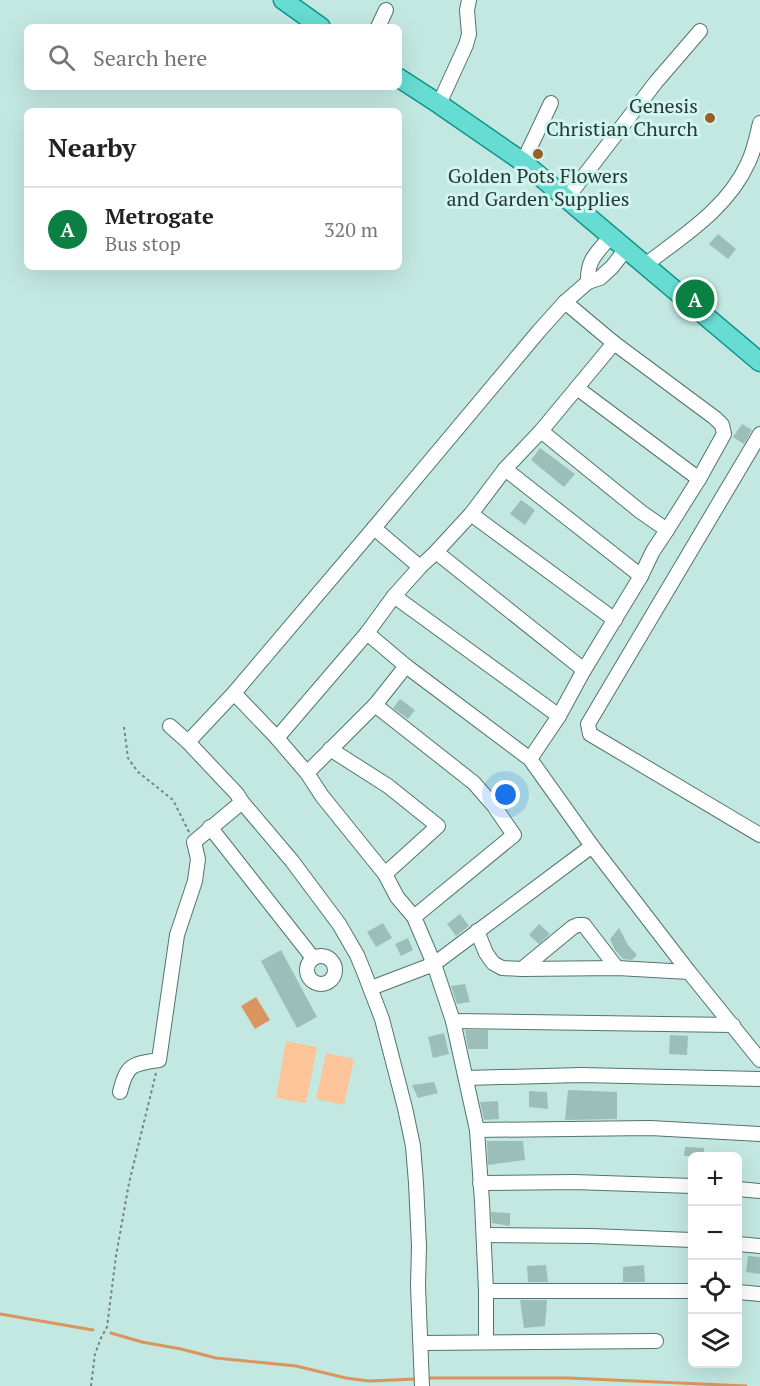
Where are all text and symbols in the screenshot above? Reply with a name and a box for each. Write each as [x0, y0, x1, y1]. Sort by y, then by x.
search box [24, 24, 402, 90]
icon: search [45, 41, 78, 74]
text: Search here [93, 43, 207, 72]
place label: Genesis Christian Church [546, 92, 698, 142]
marker: Genesis Christian Church [703, 111, 717, 125]
text: Nearby [48, 130, 136, 164]
marker: Golden Pots Flowers and Garden Supplies [531, 147, 545, 161]
place label: Golden Pots Flowers and Garden Supplies [447, 162, 629, 212]
text: Metrogate [105, 201, 214, 230]
text: A [60, 216, 75, 243]
text: 320 m [324, 216, 378, 243]
text: Bus stop [105, 230, 181, 257]
pin: A [676, 276, 714, 322]
your location [491, 780, 520, 809]
map controls [688, 1152, 742, 1368]
button: + [688, 1152, 742, 1206]
button: − [688, 1206, 742, 1260]
button: locate [688, 1260, 742, 1314]
button: layers [688, 1314, 742, 1368]

